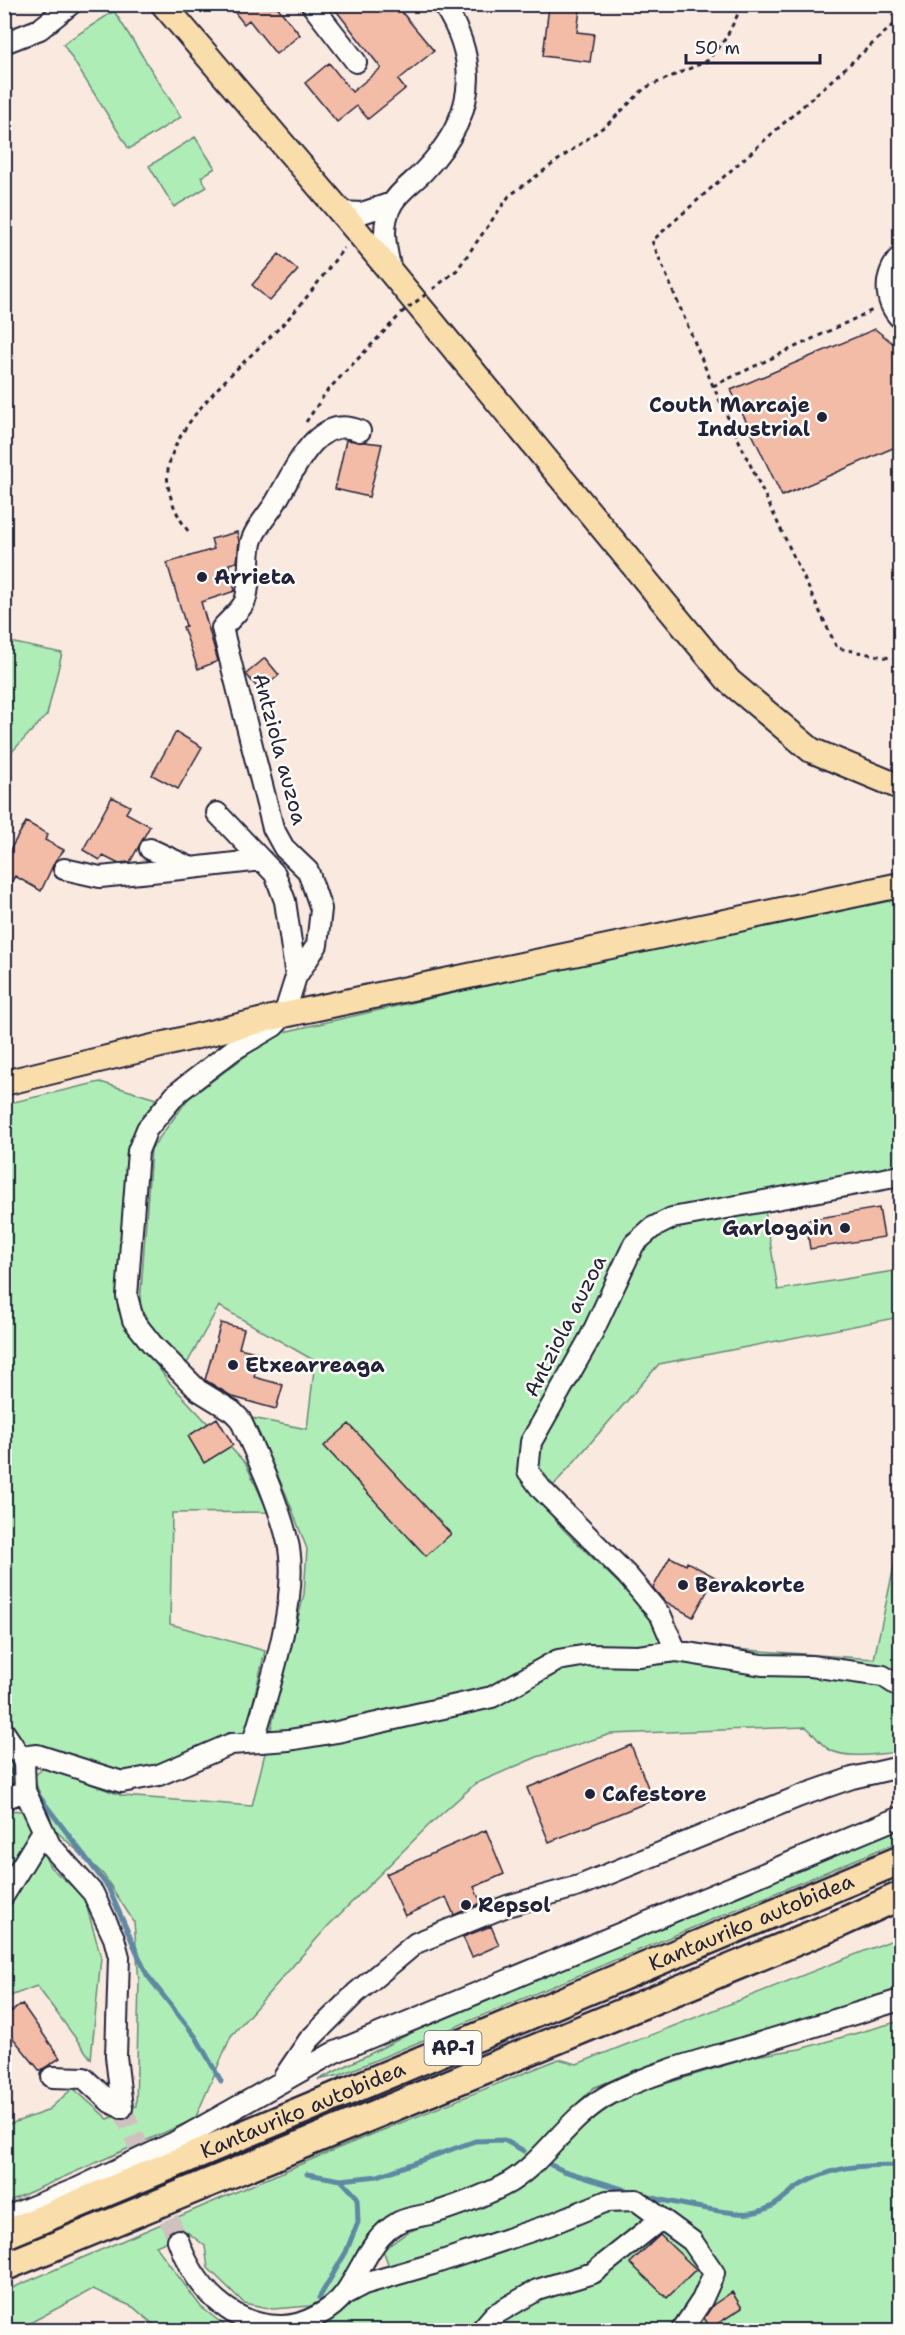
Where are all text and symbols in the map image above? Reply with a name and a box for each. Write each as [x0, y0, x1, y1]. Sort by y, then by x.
scale bar [686, 27, 820, 65]
text: 50 m [695, 36, 740, 60]
place label: Couth Marcaje Industrial [649, 391, 810, 443]
marker: Couth Marcaje Industrial [815, 410, 829, 424]
place label: Arrieta [214, 563, 296, 591]
marker: Arrieta [195, 570, 209, 584]
street label: Antziola auzoa [246, 670, 314, 828]
place label: Garlogain [722, 1214, 833, 1242]
marker: Garlogain [838, 1221, 852, 1235]
street label: Antziola auzoa [517, 1250, 613, 1402]
place label: Etxearreaga [245, 1351, 385, 1379]
marker: Etxearreaga [226, 1358, 240, 1372]
place label: Berakorte [695, 1571, 805, 1599]
marker: Berakorte [676, 1578, 690, 1592]
place label: Cafestore [602, 1780, 707, 1808]
marker: Cafestore [583, 1787, 597, 1801]
street label: Kantauriko autobidea [644, 1867, 858, 1978]
place label: Repsol [478, 1891, 550, 1919]
marker: Repsol [459, 1898, 473, 1912]
road number: AP-1 [424, 2031, 482, 2065]
street label: Kantauriko autobidea [196, 2055, 410, 2165]

